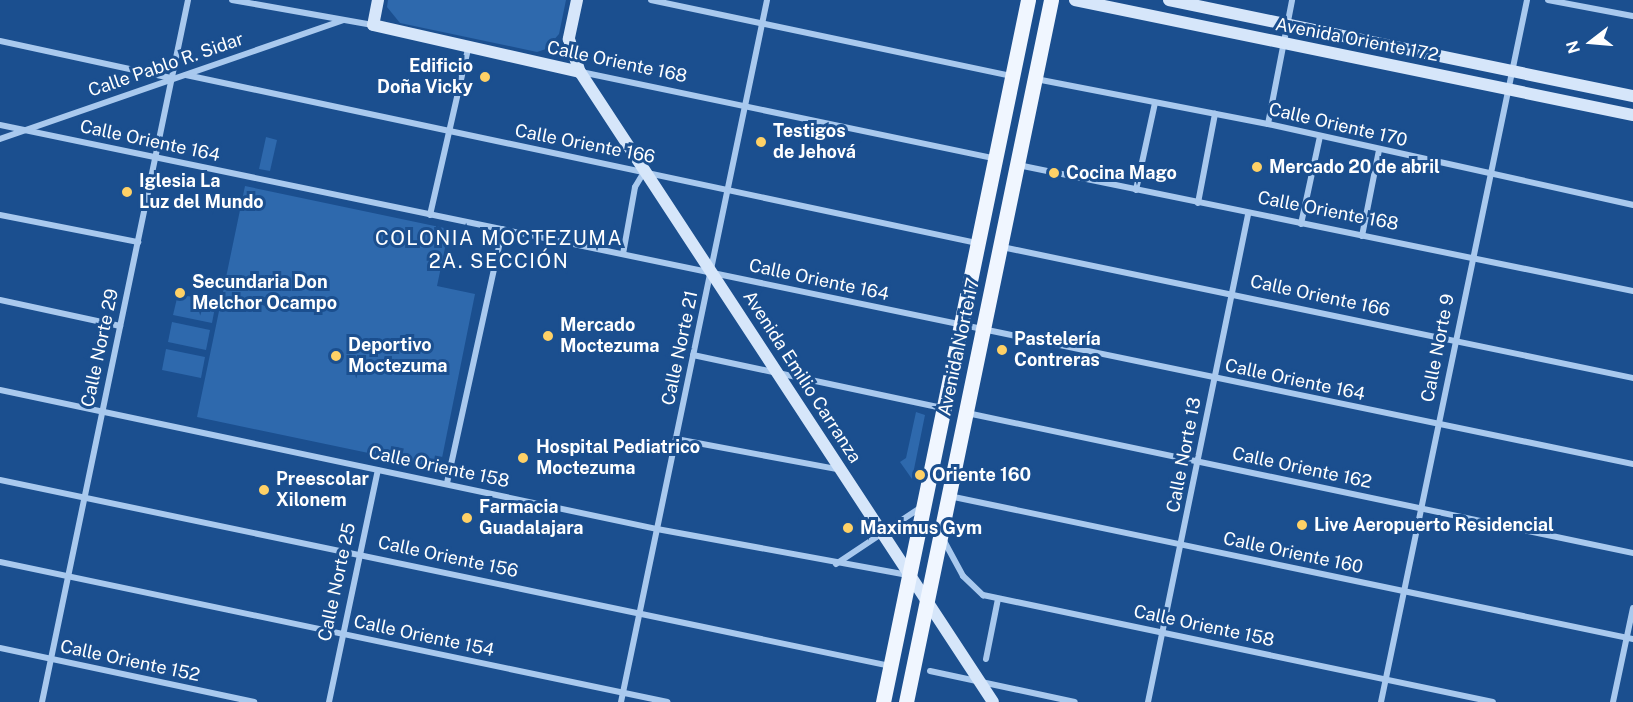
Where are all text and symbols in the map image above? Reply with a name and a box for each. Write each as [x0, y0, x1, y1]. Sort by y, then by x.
north arrow [1561, 12, 1621, 72]
street label: Avenida Oriente 172 [1274, 14, 1440, 66]
street label: Calle Pablo R. Sidar [85, 28, 247, 102]
street label: Calle Oriente 168 [545, 37, 689, 87]
text: N [1562, 38, 1584, 56]
place label: Edificio Doña Vicky [377, 56, 473, 98]
marker: Edificio Doña Vicky [478, 70, 492, 84]
street label: Calle Oriente 170 [1266, 99, 1410, 151]
street label: Calle Oriente 164 [78, 116, 222, 166]
street label: Calle Oriente 166 [513, 120, 657, 168]
place label: Testigos de Jehová [773, 121, 856, 164]
marker: Testigos de Jehová [754, 135, 768, 149]
place label: Mercado 20 de abril [1269, 156, 1440, 178]
marker: Mercado 20 de abril [1250, 160, 1264, 174]
place label: Cocina Mago [1066, 162, 1177, 184]
marker: Cocina Mago [1047, 166, 1061, 180]
place label: Iglesia La Luz del Mundo [139, 171, 264, 213]
marker: Iglesia La Luz del Mundo [120, 185, 134, 199]
street label: Calle Oriente 168 [1256, 187, 1400, 235]
district label: COLONIA MOCTEZUMA 2A. SECCIÓN [375, 226, 623, 273]
street label: Calle Oriente 164 [747, 255, 891, 305]
street label: Calle Oriente 166 [1248, 271, 1392, 321]
place label: Secundaria Don Melchor Ocampo [192, 272, 337, 314]
street label: Avenida Norte 17 [934, 276, 984, 418]
marker: Secundaria Don Melchor Ocampo [173, 286, 187, 300]
street label: Calle Norte 29 [77, 287, 123, 409]
street label: Avenida Emilio Carranza [738, 287, 866, 467]
street label: Calle Norte 21 [657, 289, 703, 407]
street label: Calle Norte 9 [1417, 292, 1459, 404]
place label: Mercado Moctezuma [560, 315, 659, 358]
marker: Mercado Moctezuma [541, 329, 555, 343]
place label: Pastelería Contreras [1014, 329, 1101, 372]
place label: Deportivo Moctezuma [348, 335, 447, 378]
marker: Pastelería Contreras [995, 343, 1009, 357]
marker: Deportivo Moctezuma [329, 349, 343, 363]
street label: Calle Oriente 164 [1223, 355, 1367, 405]
street label: Calle Norte 13 [1162, 395, 1206, 515]
place label: Hospital Pediatrico Moctezuma [536, 437, 700, 480]
street label: Calle Oriente 158 [367, 442, 511, 492]
street label: Calle Oriente 162 [1230, 443, 1374, 493]
marker: Hospital Pediatrico Moctezuma [514, 449, 532, 467]
place label: Oriente 160 [932, 464, 1031, 486]
marker: Oriente 160 [913, 468, 927, 482]
place label: Preescolar Xilonem [276, 469, 369, 512]
marker: Preescolar Xilonem [257, 483, 271, 497]
place label: Farmacia Guadalajara [479, 497, 584, 540]
marker: Farmacia Guadalajara [460, 511, 474, 525]
place label: Live Aeropuerto Residencial [1314, 514, 1554, 536]
place label: Maximus Gym [860, 517, 982, 539]
marker: Live Aeropuerto Residencial [1295, 518, 1309, 532]
street label: Calle Norte 25 [314, 521, 360, 643]
marker: Maximus Gym [841, 521, 855, 535]
street label: Calle Oriente 160 [1221, 528, 1365, 578]
street label: Calle Oriente 156 [376, 532, 520, 582]
street label: Calle Oriente 158 [1132, 601, 1276, 651]
street label: Calle Oriente 154 [352, 611, 496, 661]
street label: Calle Oriente 152 [58, 636, 202, 686]

